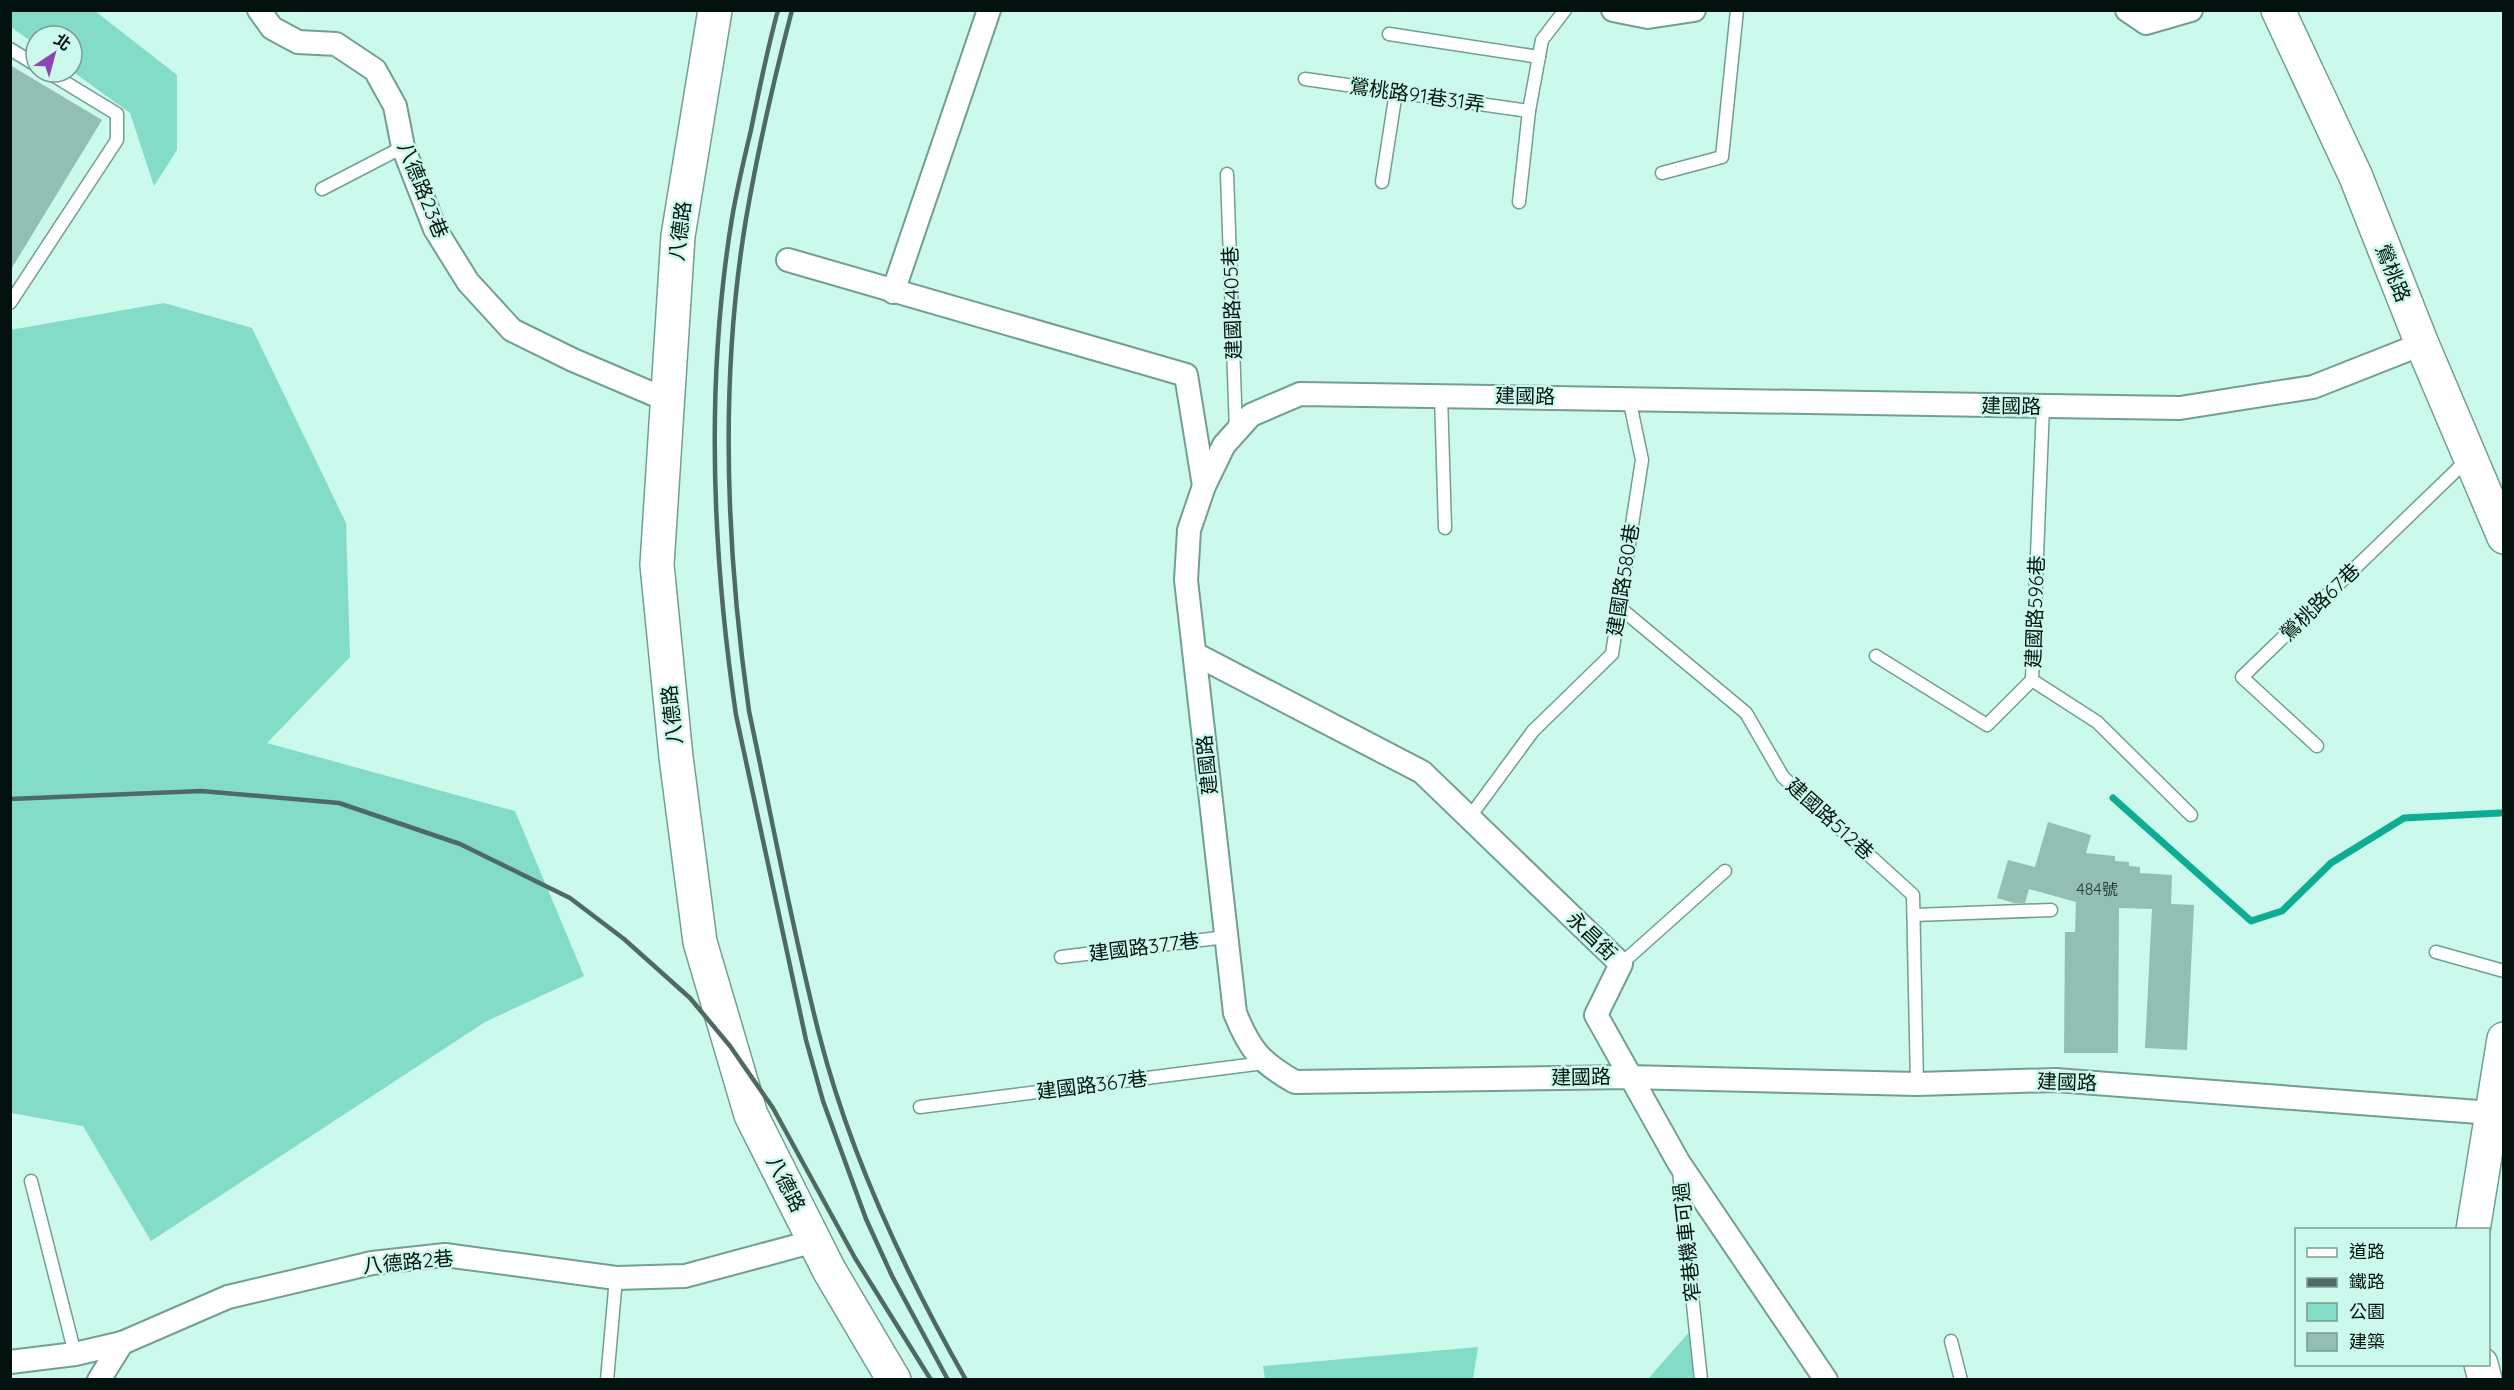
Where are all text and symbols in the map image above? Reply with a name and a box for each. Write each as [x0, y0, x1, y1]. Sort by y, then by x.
north arrow [24, 24, 84, 84]
text: 北 [50, 29, 75, 55]
street label: 鶯桃路91巷31弄 [1348, 73, 1486, 116]
street label: 八德路23巷 [393, 138, 454, 242]
street label: 八德路 [663, 200, 696, 262]
street label: 鶯桃路 [2371, 240, 2416, 305]
street label: 建國路405巷 [1217, 246, 1246, 360]
street label: 建國路 [1495, 382, 1555, 409]
street label: 建國路 [1981, 392, 2041, 419]
street label: 建國路580巷 [1601, 522, 1644, 638]
street label: 建國路596巷 [2020, 555, 2049, 669]
street label: 鶯桃路67巷 [2275, 558, 2365, 646]
street label: 八德路 [656, 684, 687, 746]
street label: 建國路 [1191, 734, 1222, 796]
street label: 建國路512巷 [1781, 773, 1879, 865]
house number: 484號 [2076, 879, 2118, 899]
street label: 永昌街 [1562, 906, 1623, 965]
street label: 建國路377巷 [1087, 927, 1201, 966]
street label: 建國路 [1551, 1063, 1611, 1090]
street label: 建國路367巷 [1035, 1065, 1149, 1104]
street label: 建國路 [2037, 1068, 2097, 1095]
street label: 八德路 [762, 1151, 811, 1216]
street label: 窄巷機車可過 [1668, 1181, 1705, 1303]
legend [2295, 1228, 2490, 1366]
text: 道路 [2349, 1240, 2385, 1263]
street label: 八德路2巷 [361, 1245, 454, 1278]
text: 鐵路 [2349, 1270, 2385, 1293]
text: 公園 [2349, 1300, 2385, 1323]
text: 建築 [2349, 1330, 2385, 1353]

